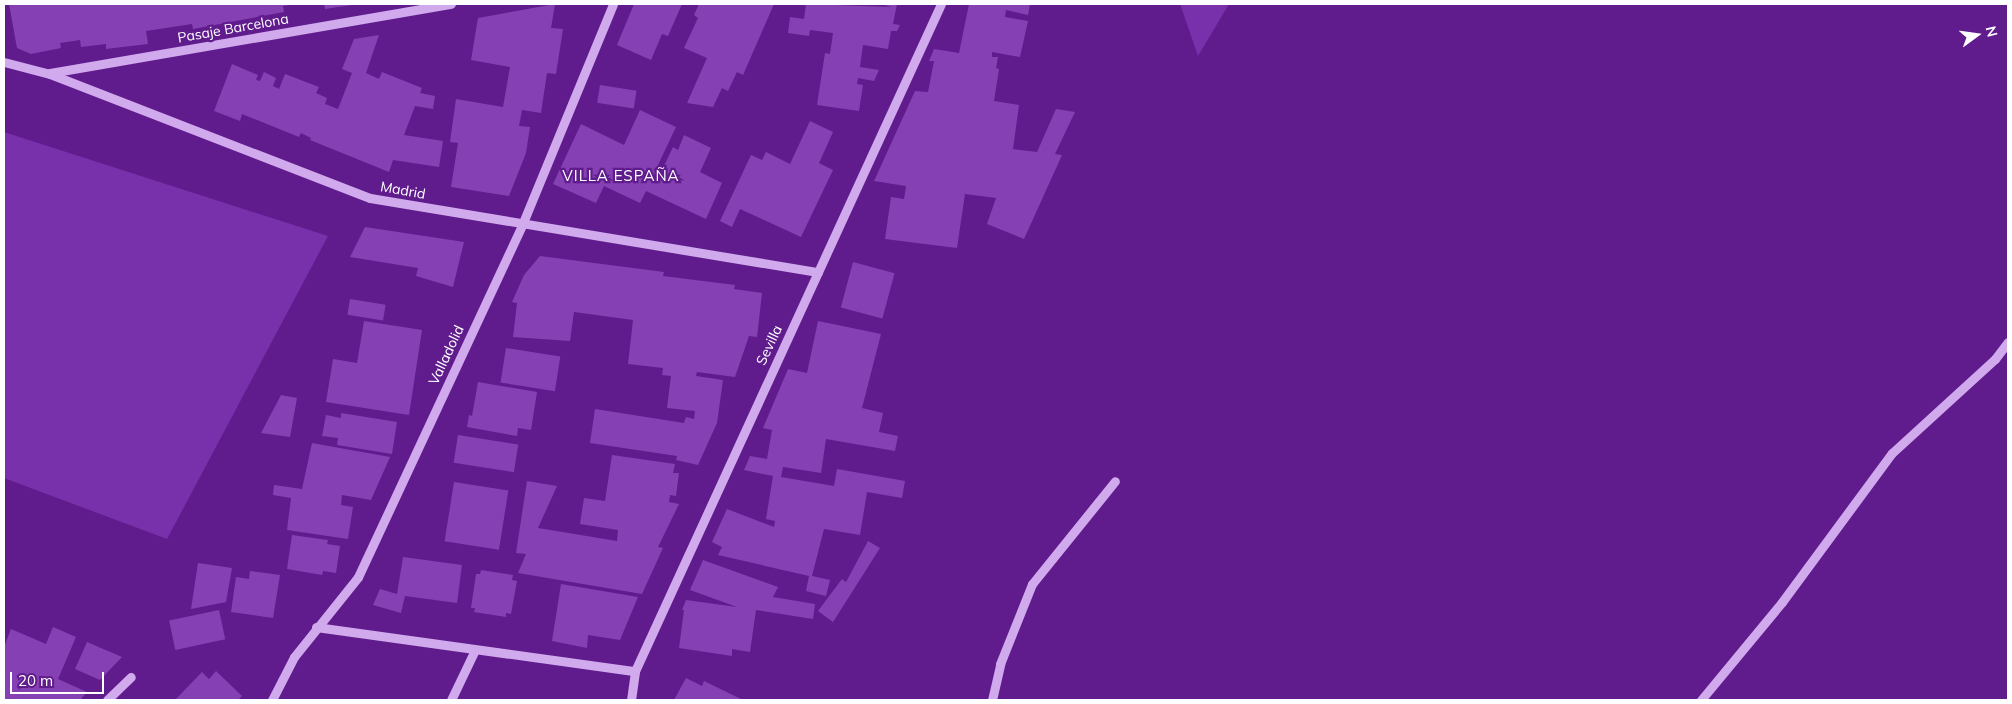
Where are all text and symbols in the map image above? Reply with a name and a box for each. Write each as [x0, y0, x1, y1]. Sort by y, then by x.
street label: Pasaje Barcelona [176, 10, 290, 46]
north arrow [1952, 10, 2002, 60]
text: N [1982, 24, 2002, 39]
district label: VILLA ESPAÑA [561, 167, 681, 185]
street label: Madrid [379, 178, 427, 202]
street label: Valladolid [425, 322, 467, 388]
street label: Sevilla [752, 322, 786, 368]
scale bar [12, 662, 106, 694]
text: 20 m [18, 671, 53, 690]

